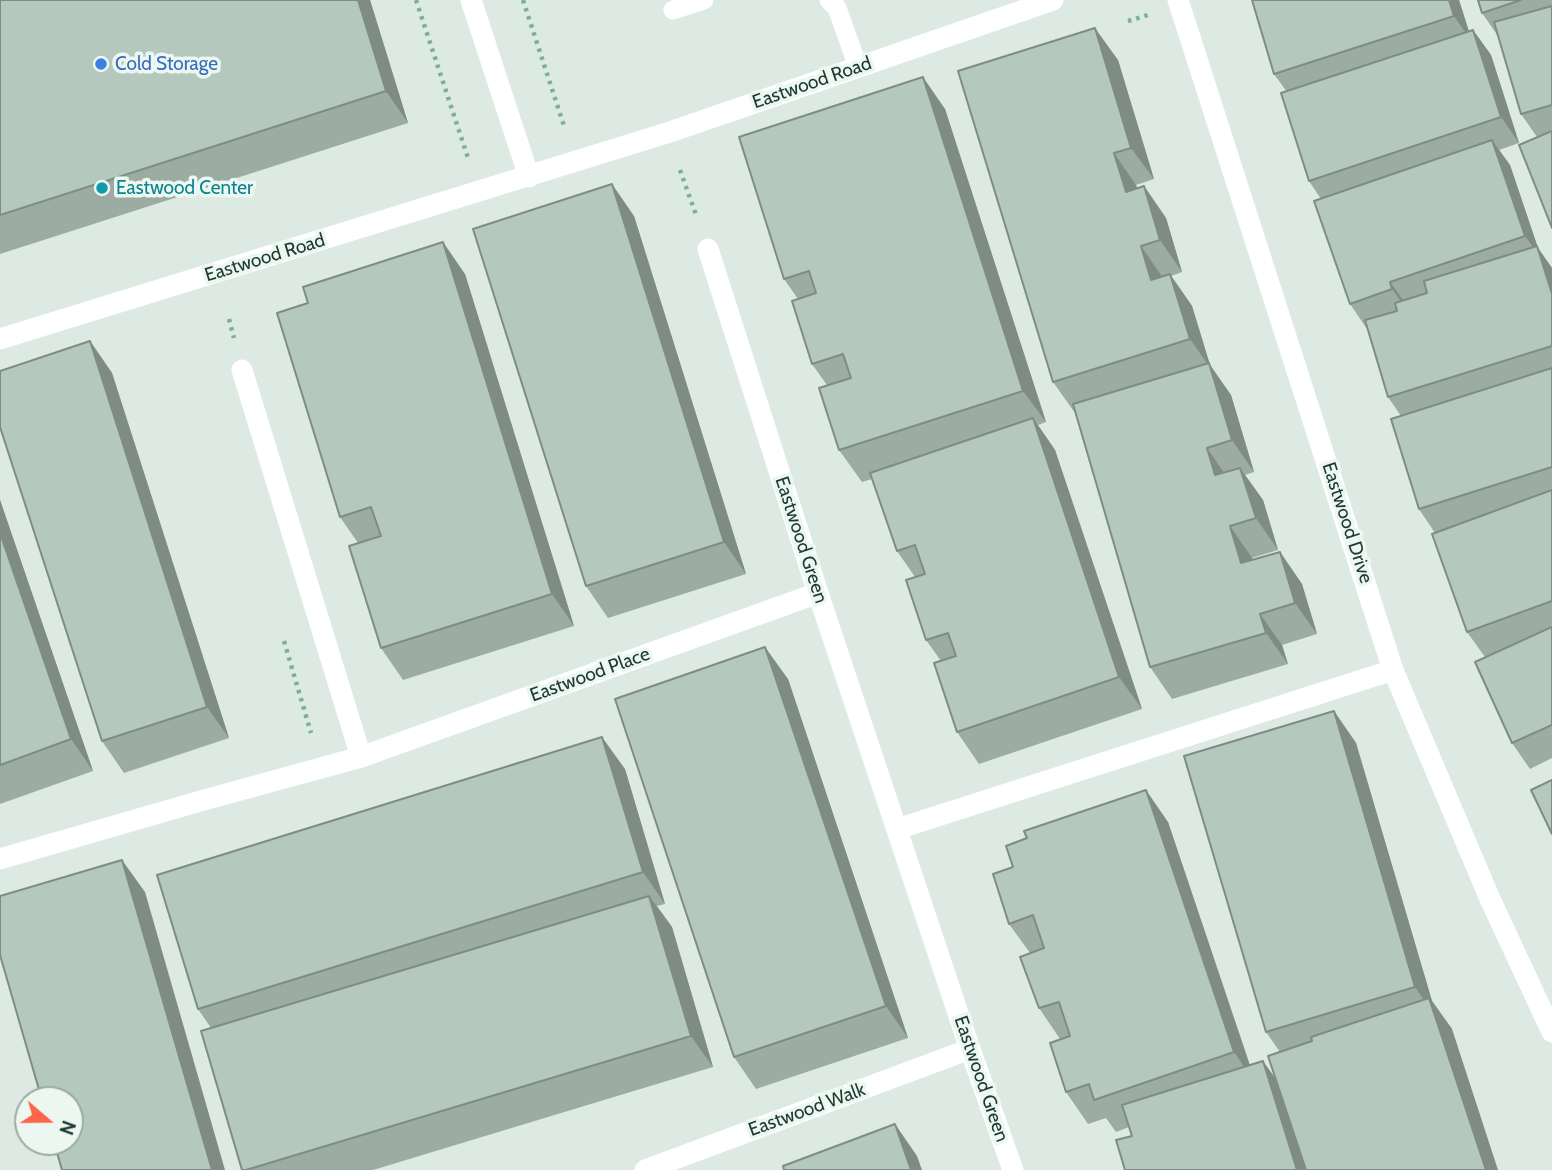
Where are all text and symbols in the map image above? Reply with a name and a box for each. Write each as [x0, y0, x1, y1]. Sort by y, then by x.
street label: Eastwood Road [749, 52, 875, 114]
place label: Cold Storage [115, 53, 218, 75]
marker: Cold Storage [93, 56, 109, 72]
place label: Eastwood Center [116, 177, 253, 199]
marker: Eastwood Center [94, 180, 110, 196]
street label: Eastwood Road [202, 229, 328, 287]
street label: Eastwood Drive [1317, 460, 1377, 586]
street label: Eastwood Green [770, 474, 832, 606]
street label: Eastwood Place [527, 643, 653, 707]
street label: Eastwood Green [949, 1013, 1013, 1145]
street label: Eastwood Walk [745, 1078, 869, 1142]
north arrow [14, 1086, 84, 1156]
text: N [54, 1117, 80, 1138]

